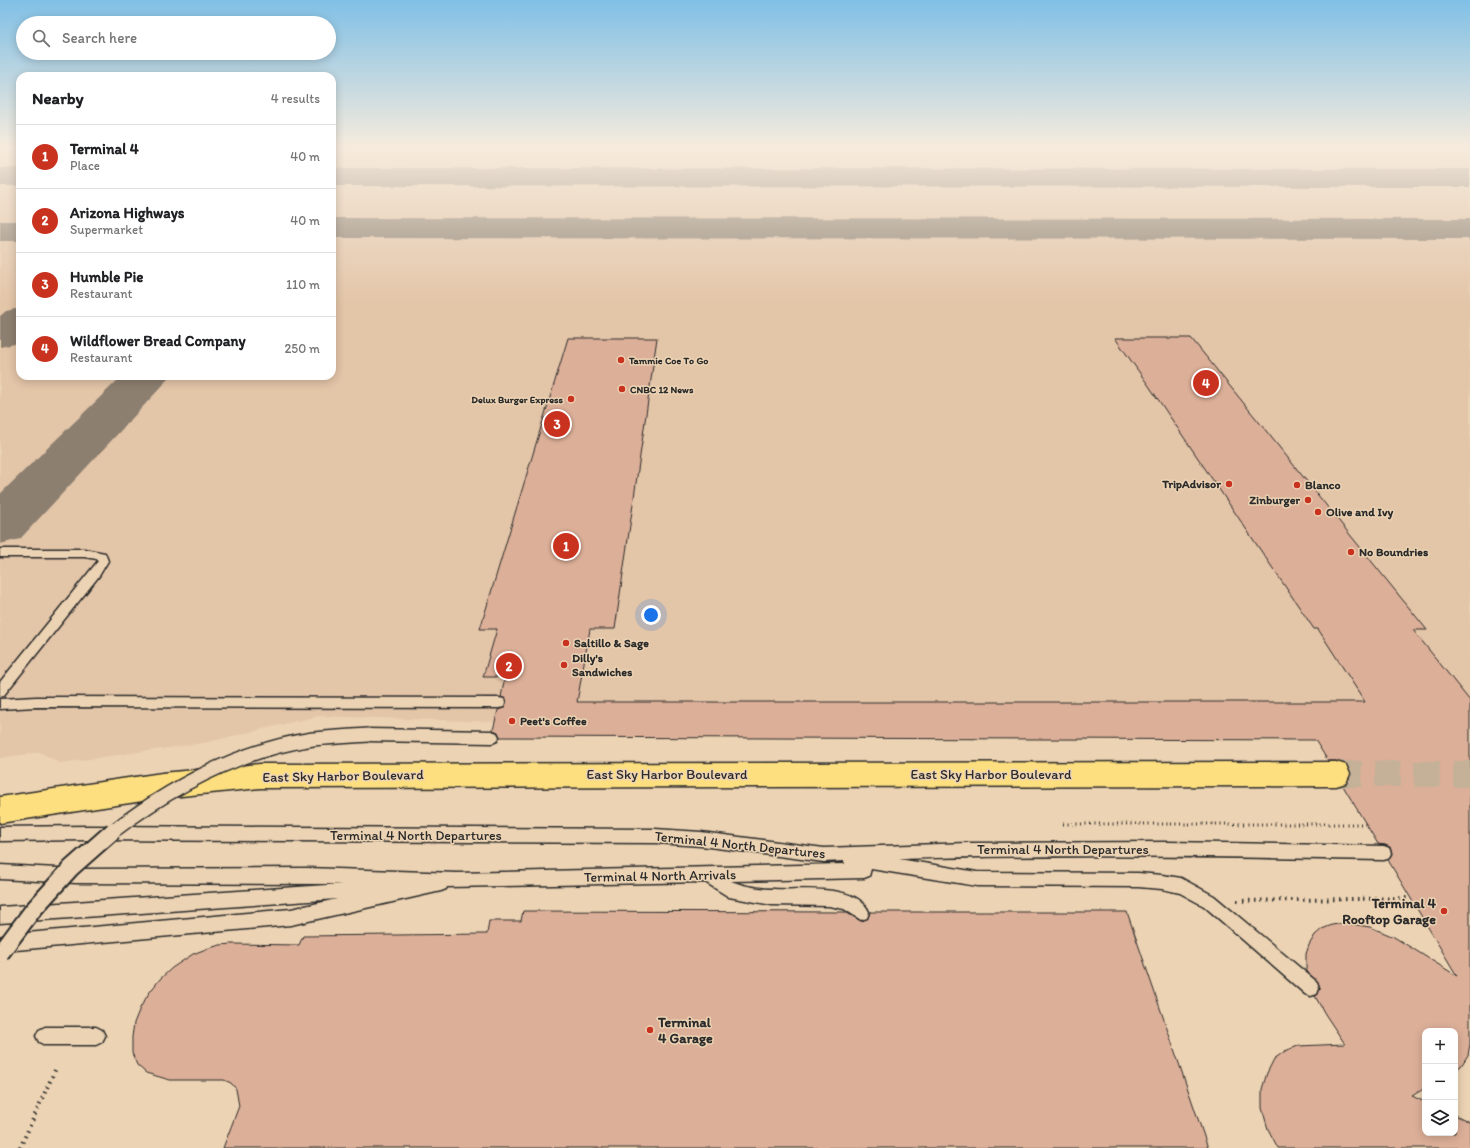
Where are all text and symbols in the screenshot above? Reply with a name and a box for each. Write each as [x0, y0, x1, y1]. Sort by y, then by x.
search box [16, 16, 336, 60]
icon: search [30, 27, 52, 49]
text: Search here [62, 29, 137, 47]
text: Nearby [32, 88, 84, 108]
text: 4 results [271, 91, 320, 106]
text: Terminal 4 [70, 140, 139, 158]
text: 1 [42, 149, 48, 164]
text: 40 m [290, 149, 320, 164]
text: Place [70, 158, 100, 173]
text: Arizona Highways [70, 204, 184, 222]
text: 2 [42, 213, 48, 228]
text: 40 m [290, 213, 320, 228]
text: Supermarket [70, 222, 143, 237]
text: Humble Pie [70, 268, 143, 286]
text: 3 [41, 277, 49, 292]
text: 110 m [286, 277, 320, 292]
text: Restaurant [70, 286, 132, 301]
text: Wildflower Bread Company [70, 332, 246, 350]
text: 4 [41, 341, 49, 356]
text: 250 m [284, 341, 320, 356]
text: Restaurant [70, 350, 132, 365]
place label: Tammie Coe To Go [628, 354, 708, 367]
marker: Tammie Coe To Go [616, 355, 626, 365]
pin: 4 [1193, 368, 1219, 398]
place label: CNBC 12 News [630, 383, 694, 396]
marker: CNBC 12 News [617, 384, 627, 394]
place label: Delux Burger Express [471, 393, 564, 406]
marker: Delux Burger Express [566, 394, 576, 404]
pin: 3 [544, 409, 570, 439]
place label: TripAdvisor [1161, 477, 1221, 492]
place label: Blanco [1305, 478, 1341, 492]
marker: TripAdvisor [1224, 479, 1234, 489]
marker: Blanco [1292, 480, 1302, 490]
place label: Zinburger [1249, 493, 1300, 508]
marker: Zinburger [1303, 495, 1313, 505]
place label: Olive and Ivy [1326, 505, 1394, 520]
marker: Olive and Ivy [1313, 507, 1323, 517]
pin: 1 [553, 531, 579, 561]
place label: No Boundries [1359, 545, 1429, 559]
marker: No Boundries [1346, 547, 1356, 557]
your location [641, 605, 661, 625]
place label: Saltillo & Sage [574, 636, 649, 651]
marker: Saltillo & Sage [561, 638, 571, 648]
pin: 2 [496, 651, 522, 681]
place label: Dilly's Sandwiches [572, 651, 633, 679]
marker: Dilly's Sandwiches [559, 660, 569, 670]
place label: Peet's Coffee [520, 714, 587, 728]
marker: Peet's Coffee [507, 716, 517, 726]
street label: East Sky Harbor Boulevard [262, 766, 424, 786]
street label: East Sky Harbor Boulevard [586, 766, 748, 783]
street label: East Sky Harbor Boulevard [910, 766, 1072, 783]
street label: Terminal 4 North Departures [330, 827, 502, 844]
street label: Terminal 4 North Departures [654, 828, 826, 862]
street label: Terminal 4 North Departures [977, 841, 1149, 858]
street label: Terminal 4 North Arrivals [584, 866, 736, 886]
place label: Terminal 4 Rooftop Garage [1342, 895, 1437, 928]
marker: Terminal 4 Rooftop Garage [1439, 906, 1449, 916]
place label: Terminal 4 Garage [657, 1014, 713, 1047]
marker: Terminal 4 Garage [645, 1025, 655, 1035]
map controls [1422, 1028, 1458, 1136]
button: + [1422, 1028, 1458, 1064]
button: − [1422, 1064, 1458, 1100]
button: layers [1422, 1100, 1458, 1136]

